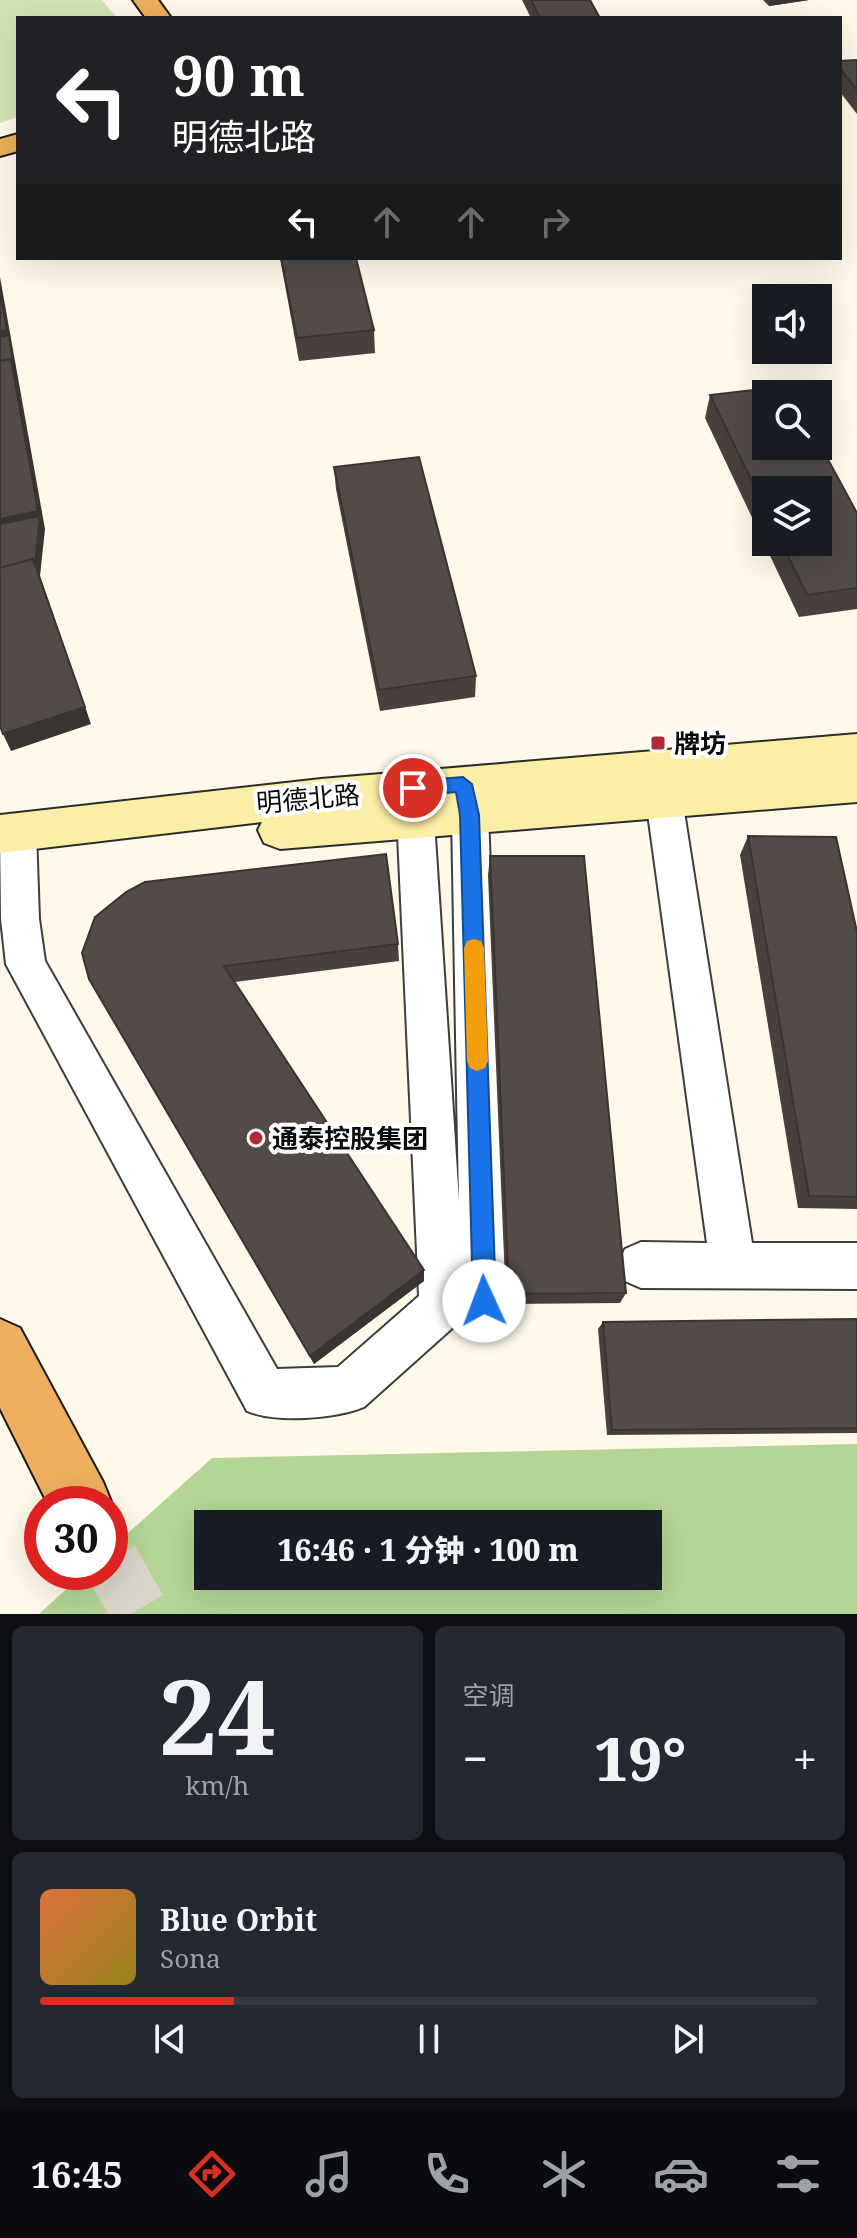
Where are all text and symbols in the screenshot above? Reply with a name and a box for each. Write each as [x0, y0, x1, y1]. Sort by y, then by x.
text: 90 m [172, 36, 305, 112]
icon: left [40, 48, 144, 152]
text: 明德北路 [172, 112, 316, 161]
icon: left [281, 200, 325, 244]
icon: ahead [365, 200, 409, 244]
icon: ahead [449, 200, 493, 244]
icon: right [533, 200, 577, 244]
map controls [752, 284, 832, 556]
button: sound [752, 284, 832, 364]
button: search [752, 380, 832, 460]
button: layers [752, 476, 832, 556]
place label: 牌坊 [674, 725, 726, 761]
marker: 牌坊 [649, 734, 667, 752]
pin [379, 754, 447, 822]
icon: arrive [391, 766, 435, 810]
street label: 明德北路 [255, 776, 361, 820]
place label: 通泰控股集团 [272, 1120, 428, 1156]
marker: 通泰控股集团 [247, 1129, 265, 1147]
position arrow [442, 1259, 526, 1343]
speed limit sign: 30 [24, 1486, 128, 1590]
text: 16:46 · 1 分钟 · 100 m [277, 1529, 579, 1570]
text: 24 [158, 1644, 276, 1785]
text: 空调 [463, 1677, 515, 1713]
text: 19° [594, 1717, 686, 1799]
text: − [463, 1728, 488, 1788]
text: + [792, 1728, 817, 1788]
text: km/h [185, 1767, 249, 1803]
text: Blue Orbit [160, 1899, 317, 1940]
text: Sona [160, 1940, 221, 1976]
icon: previous [148, 2017, 192, 2061]
icon: pause [407, 2017, 451, 2061]
icon: next [666, 2017, 710, 2061]
icon: directions [184, 2146, 240, 2202]
icon: music [301, 2146, 357, 2202]
icon: phone [419, 2146, 475, 2202]
icon: climate [536, 2146, 592, 2202]
icon: car [653, 2146, 709, 2202]
icon: filters [770, 2146, 826, 2202]
text: 16:45 [31, 2150, 123, 2199]

